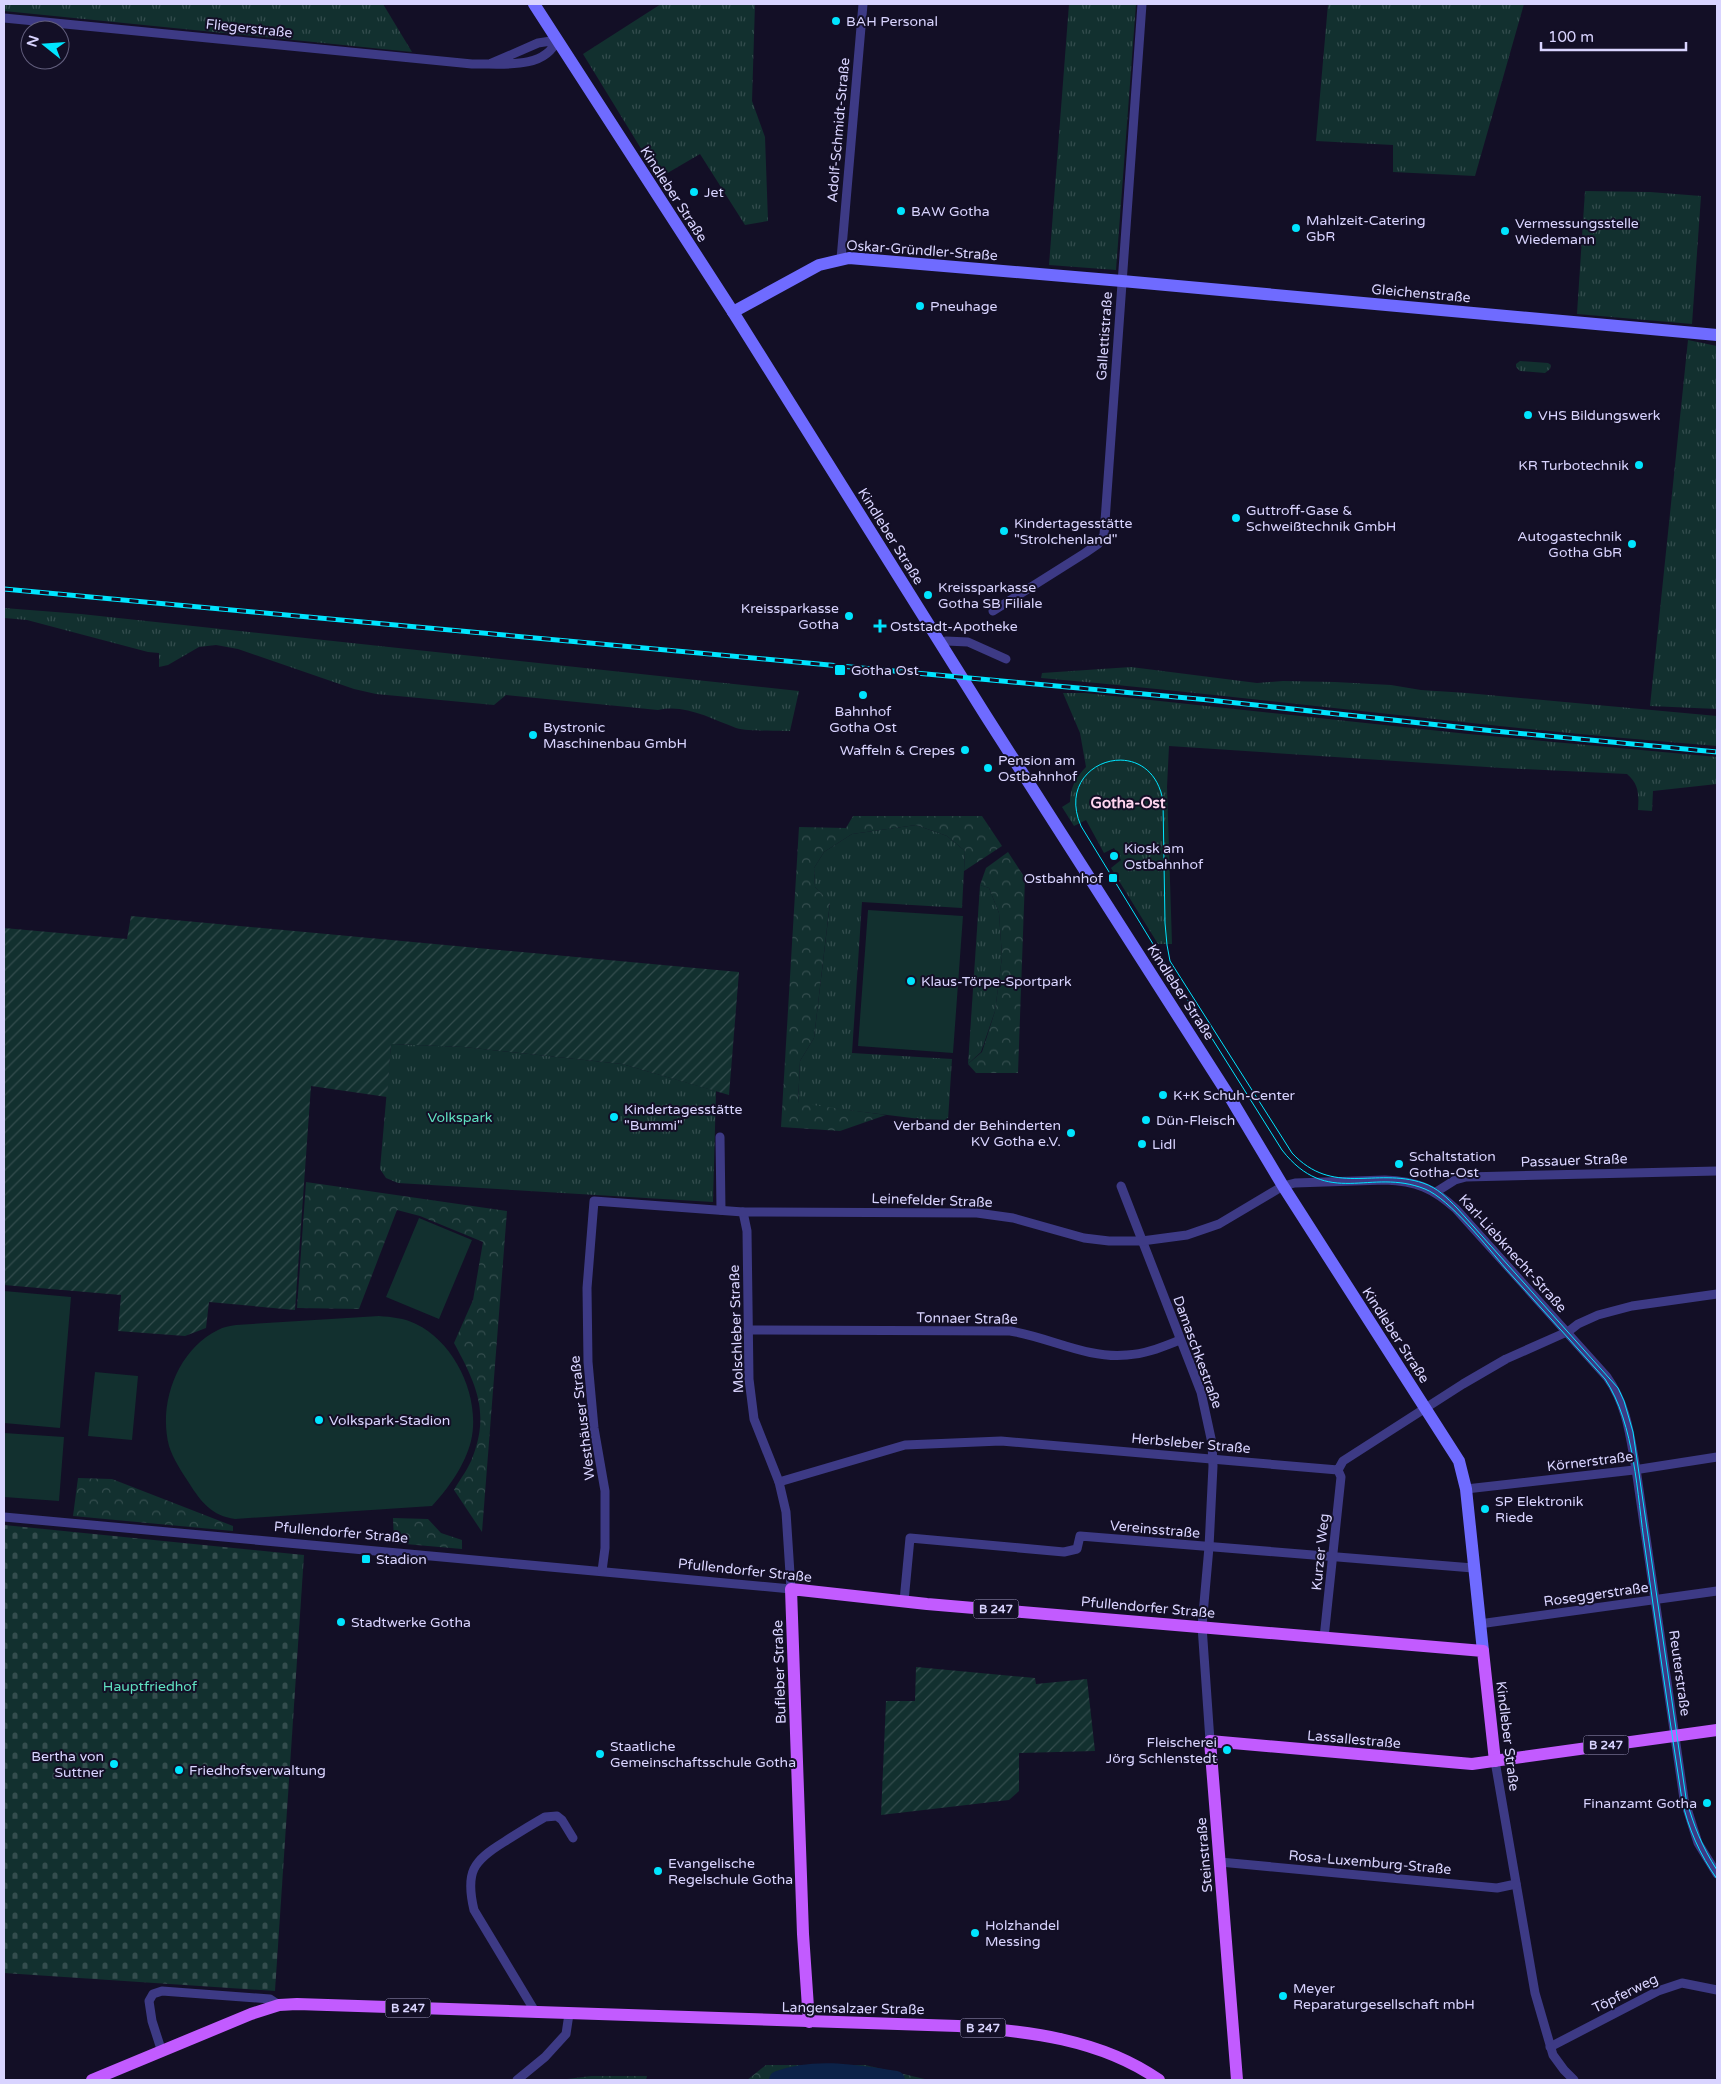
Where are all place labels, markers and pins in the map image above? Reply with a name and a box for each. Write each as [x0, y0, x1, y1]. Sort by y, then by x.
place label: BAH Personal [846, 13, 938, 30]
marker: BAH Personal [830, 15, 842, 27]
place label: Jet [704, 184, 724, 201]
marker: Jet [688, 186, 700, 198]
place label: BAW Gotha [911, 203, 990, 220]
marker: BAW Gotha [895, 205, 907, 217]
place label: Mahlzeit-Catering GbR [1306, 212, 1426, 245]
place label: Vermessungsstelle Wiedemann [1515, 215, 1639, 248]
marker: Mahlzeit-Catering GbR [1290, 222, 1302, 234]
marker: Vermessungsstelle Wiedemann [1499, 225, 1511, 237]
place label: Pneuhage [930, 298, 997, 315]
marker: Pneuhage [914, 300, 926, 312]
place label: VHS Bildungswerk [1538, 407, 1661, 424]
marker: VHS Bildungswerk [1522, 409, 1534, 421]
place label: KR Turbotechnik [1518, 457, 1629, 474]
marker: KR Turbotechnik [1633, 459, 1645, 471]
place label: Guttroff-Gase & Schweißtechnik GmbH [1246, 502, 1396, 535]
marker: Guttroff-Gase & Schweißtechnik GmbH [1230, 512, 1242, 524]
place label: Kindertagesstätte "Strolchenland" [1014, 515, 1133, 548]
marker: Kindertagesstätte "Strolchenland" [998, 525, 1010, 537]
place label: Autogastechnik Gotha GbR [1517, 528, 1622, 561]
marker: Autogastechnik Gotha GbR [1626, 538, 1638, 550]
place label: Kreissparkasse Gotha SB Filiale [938, 579, 1043, 612]
marker: Kreissparkasse Gotha SB Filiale [922, 589, 934, 601]
place label: Kreissparkasse Gotha [741, 600, 839, 633]
marker: Kreissparkasse Gotha [843, 610, 855, 622]
place label: Oststadt-Apotheke [890, 618, 1018, 635]
marker: Oststadt-Apotheke [874, 620, 886, 632]
place label: Gotha Ost [851, 662, 919, 679]
marker: Gotha Ost [833, 663, 847, 677]
marker: Bahnhof Gotha Ost [857, 689, 869, 701]
place label: Bahnhof Gotha Ost [829, 703, 898, 736]
place label: Bystronic Maschinenbau GmbH [543, 719, 687, 752]
marker: Bystronic Maschinenbau GmbH [527, 729, 539, 741]
place label: Waffeln & Crepes [840, 742, 955, 759]
marker: Waffeln & Crepes [959, 744, 971, 756]
place label: Pension am Ostbahnhof [998, 752, 1078, 785]
marker: Pension am Ostbahnhof [982, 762, 994, 774]
place label: Kiosk am Ostbahnhof [1124, 840, 1204, 873]
marker: Kiosk am Ostbahnhof [1108, 850, 1120, 862]
place label: Ostbahnhof [1024, 870, 1104, 887]
marker: Ostbahnhof [1107, 872, 1119, 884]
place label: Klaus-Törpe-Sportpark [921, 973, 1072, 990]
marker: Klaus-Törpe-Sportpark [905, 975, 917, 987]
place label: K+K Schuh-Center [1173, 1087, 1296, 1104]
marker: K+K Schuh-Center [1157, 1089, 1169, 1101]
place label: Kindertagesstätte "Bummi" [624, 1101, 743, 1134]
marker: Kindertagesstätte "Bummi" [608, 1111, 620, 1123]
place label: Dün-Fleisch [1156, 1112, 1235, 1129]
marker: Dün-Fleisch [1140, 1114, 1152, 1126]
place label: Verband der Behinderten KV Gotha e.V. [893, 1117, 1061, 1150]
marker: Verband der Behinderten KV Gotha e.V. [1065, 1127, 1077, 1139]
place label: Lidl [1152, 1136, 1176, 1153]
marker: Lidl [1136, 1138, 1148, 1150]
place label: Schaltstation Gotha-Ost [1409, 1148, 1496, 1181]
marker: Schaltstation Gotha-Ost [1393, 1158, 1405, 1170]
place label: Volkspark-Stadion [329, 1412, 450, 1429]
marker: Volkspark-Stadion [313, 1414, 325, 1426]
place label: SP Elektronik Riede [1495, 1493, 1584, 1526]
marker: SP Elektronik Riede [1479, 1503, 1491, 1515]
place label: Stadion [376, 1551, 427, 1568]
marker: Stadion [360, 1553, 372, 1565]
place label: Stadtwerke Gotha [351, 1614, 471, 1631]
marker: Stadtwerke Gotha [335, 1616, 347, 1628]
place label: Fleischerei Jörg Schlenstedt [1106, 1734, 1218, 1767]
place label: Staatliche Gemeinschaftsschule Gotha [610, 1738, 796, 1771]
marker: Fleischerei Jörg Schlenstedt [1221, 1744, 1233, 1756]
place label: Bertha von Suttner [31, 1748, 105, 1781]
marker: Staatliche Gemeinschaftsschule Gotha [594, 1748, 606, 1760]
marker: Bertha von Suttner [108, 1758, 120, 1770]
place label: Friedhofsverwaltung [189, 1762, 326, 1779]
marker: Friedhofsverwaltung [173, 1764, 185, 1776]
place label: Finanzamt Gotha [1583, 1795, 1697, 1812]
marker: Finanzamt Gotha [1701, 1797, 1713, 1809]
place label: Evangelische Regelschule Gotha [668, 1855, 793, 1888]
marker: Evangelische Regelschule Gotha [652, 1865, 664, 1877]
place label: Holzhandel Messing [985, 1917, 1060, 1950]
marker: Holzhandel Messing [969, 1927, 981, 1939]
place label: Meyer Reparaturgesellschaft mbH [1293, 1980, 1475, 2013]
marker: Meyer Reparaturgesellschaft mbH [1277, 1990, 1289, 2002]

